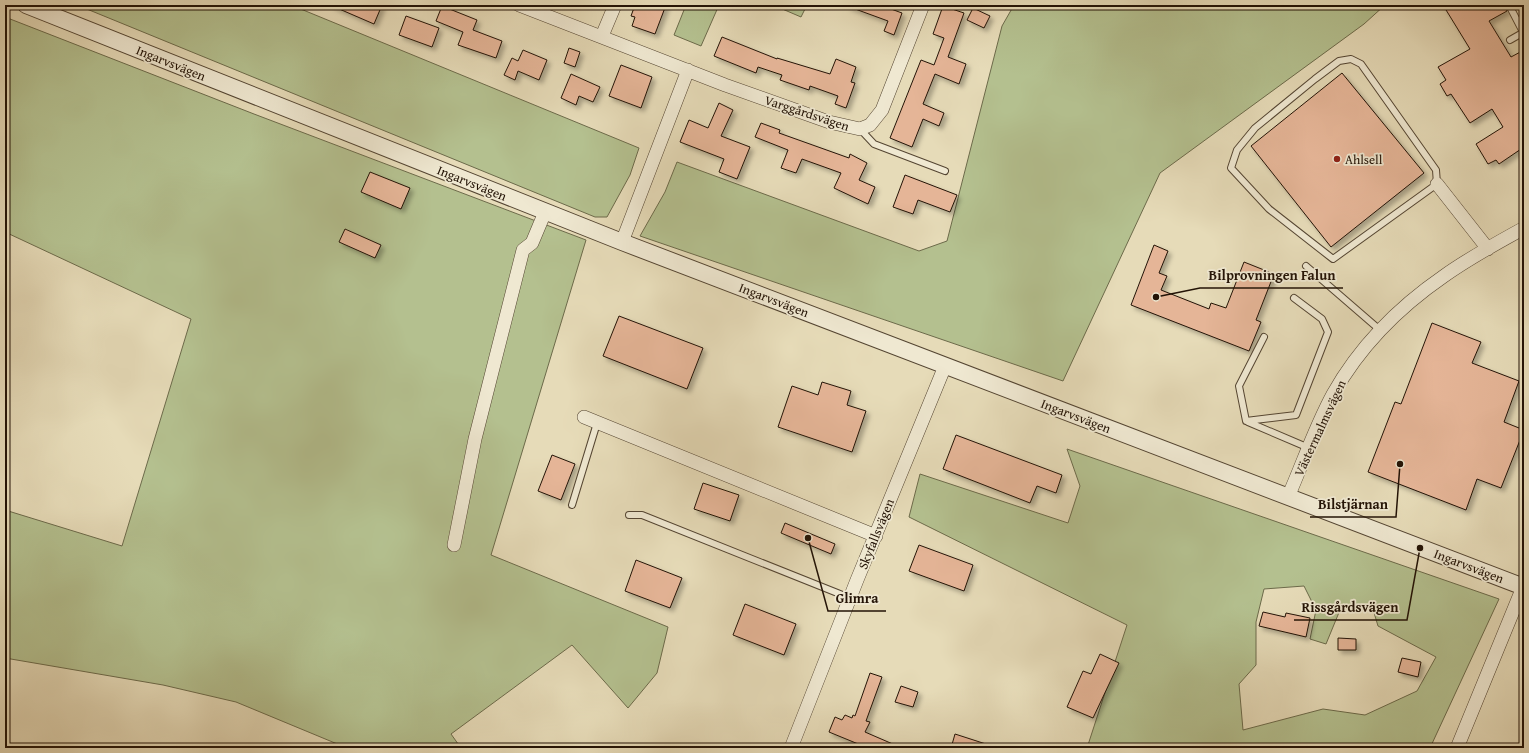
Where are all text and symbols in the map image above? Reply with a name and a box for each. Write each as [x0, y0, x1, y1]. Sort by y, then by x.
street label: Ingarvsvägen [133, 40, 209, 86]
street label: Varggårdsvägen [762, 90, 853, 136]
place label: Ahlsell [1345, 150, 1383, 169]
marker: Ahlsell [1332, 154, 1342, 164]
street label: Ingarvsvägen [434, 160, 510, 206]
callout: Bilprovningen Falun [1200, 262, 1343, 288]
text: Bilprovningen Falun [1209, 265, 1336, 285]
street label: Ingarvsvägen [736, 278, 812, 322]
street label: Västermalmsvägen [1289, 376, 1351, 479]
street label: Ingarvsvägen [1038, 394, 1114, 438]
callout: Bilstjärnan [1310, 491, 1396, 517]
text: Bilstjärnan [1318, 494, 1389, 514]
street label: Skyfallsvägen [853, 495, 899, 572]
street label: Ingarvsvägen [1431, 544, 1507, 588]
callout: Glimra [828, 585, 886, 611]
text: Glimra [836, 588, 879, 608]
callout: Rissgårdsvägen [1294, 594, 1407, 620]
text: Rissgårdsvägen [1302, 597, 1399, 617]

